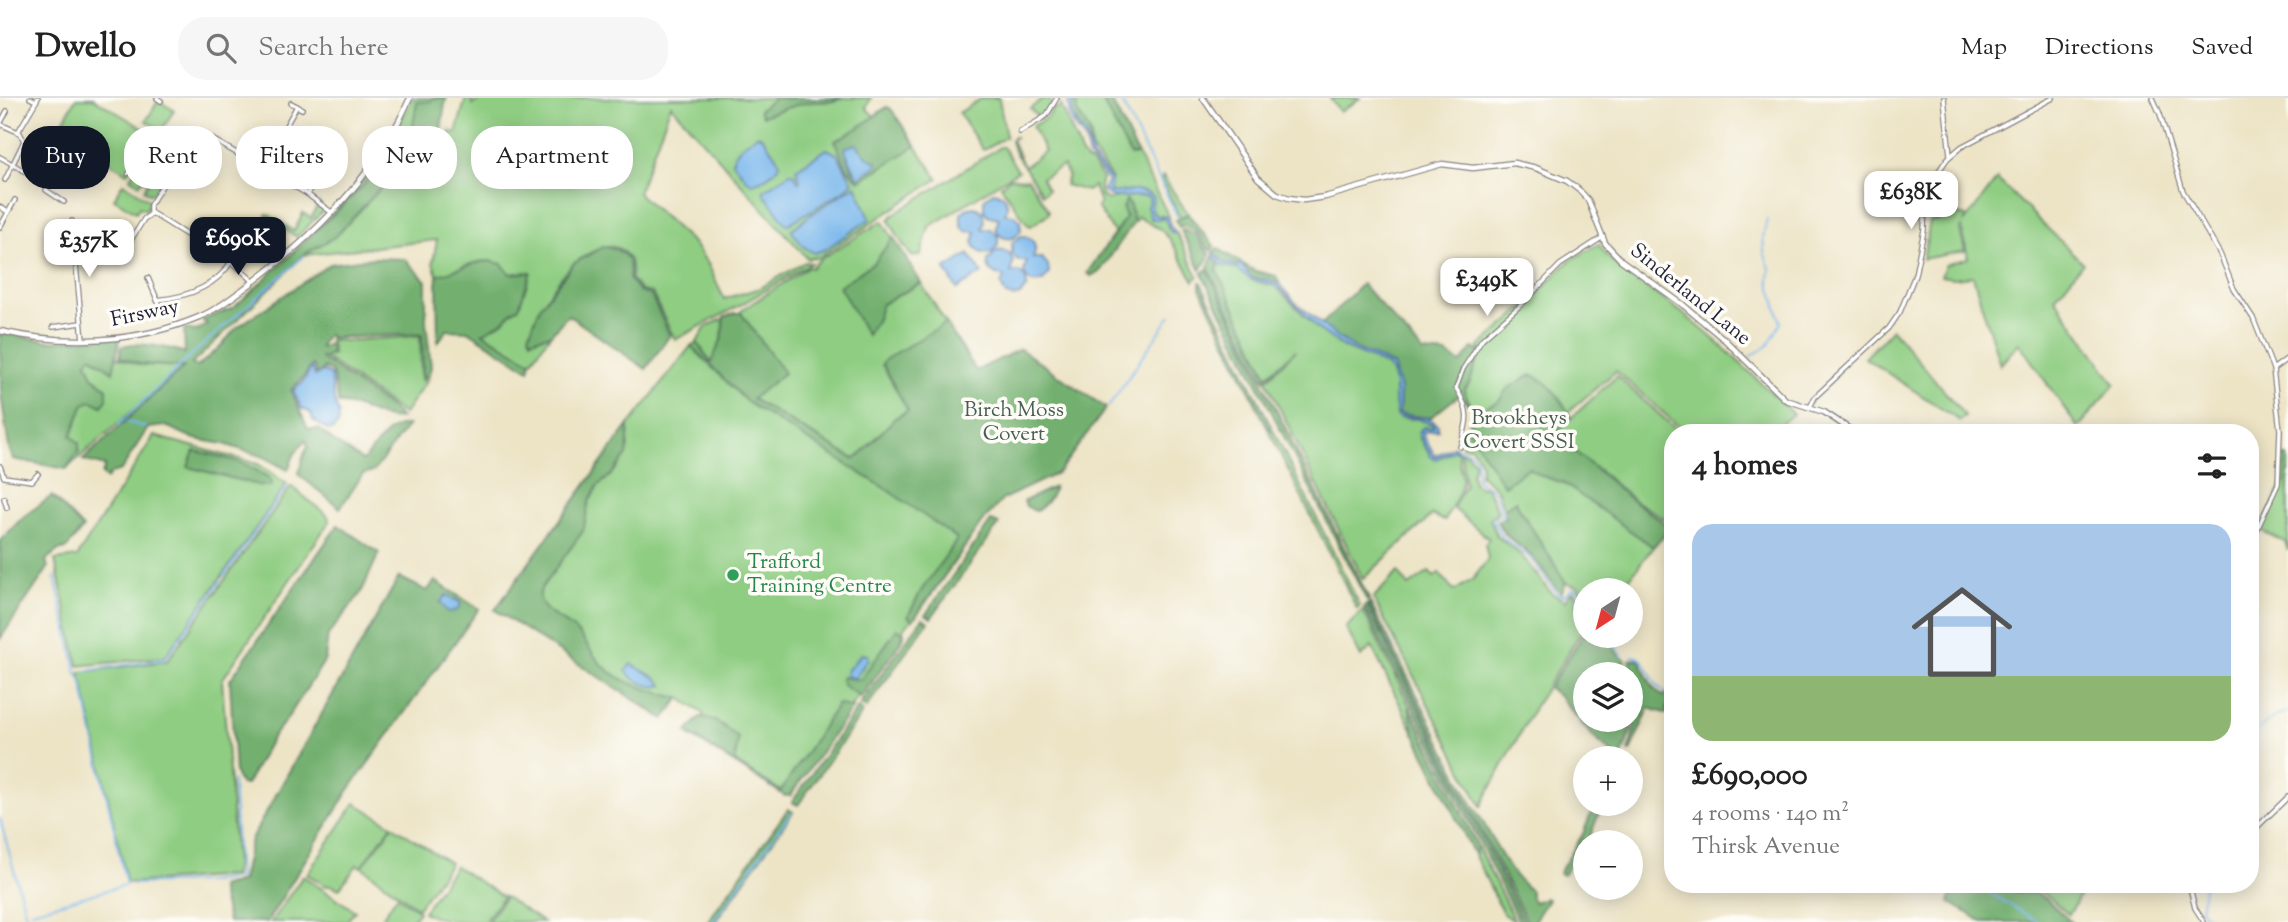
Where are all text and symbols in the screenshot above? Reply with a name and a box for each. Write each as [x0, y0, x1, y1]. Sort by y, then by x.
search box [178, 17, 668, 80]
text: Dwello [35, 24, 136, 72]
icon: search [202, 29, 240, 67]
text: Search here [258, 30, 389, 67]
text: Map [1961, 31, 2007, 65]
text: Directions [2045, 31, 2153, 65]
text: Saved [2191, 31, 2253, 65]
chip: Buy [21, 126, 110, 189]
chip: Rent [124, 126, 222, 189]
chip: Filters [236, 126, 348, 189]
chip: New [362, 126, 457, 189]
chip: Apartment [471, 126, 633, 189]
pin: £638K [1862, 172, 1960, 231]
text: £638K [1880, 177, 1942, 210]
pin: £690K [189, 218, 287, 277]
pin: £357K [40, 220, 138, 279]
text: £690K [206, 223, 270, 256]
text: £357K [60, 225, 118, 258]
street label: Sinderland Lane [1623, 237, 1757, 353]
pin: £349K [1438, 258, 1536, 318]
text: £349K [1456, 264, 1518, 297]
street label: Firsway [108, 292, 182, 336]
park label: Birch Moss Covert [964, 396, 1064, 450]
park label: Brookheys Covert SSSI [1463, 404, 1575, 458]
text: 4 homes [1692, 445, 1798, 488]
icon: filters [2193, 447, 2231, 485]
place label: Trafford Training Centre [747, 548, 892, 602]
marker: Trafford Training Centre [725, 567, 741, 583]
icon: home [1899, 569, 2025, 695]
north arrow [1573, 578, 1643, 648]
map controls [1573, 578, 1643, 900]
button: layers [1573, 662, 1643, 732]
button: + [1573, 746, 1643, 816]
text: £690,000 [1692, 755, 1808, 798]
text: 4 rooms · 140 m² [1692, 798, 1849, 831]
button: − [1573, 830, 1643, 900]
text: Thirsk Avenue [1692, 831, 1840, 864]

